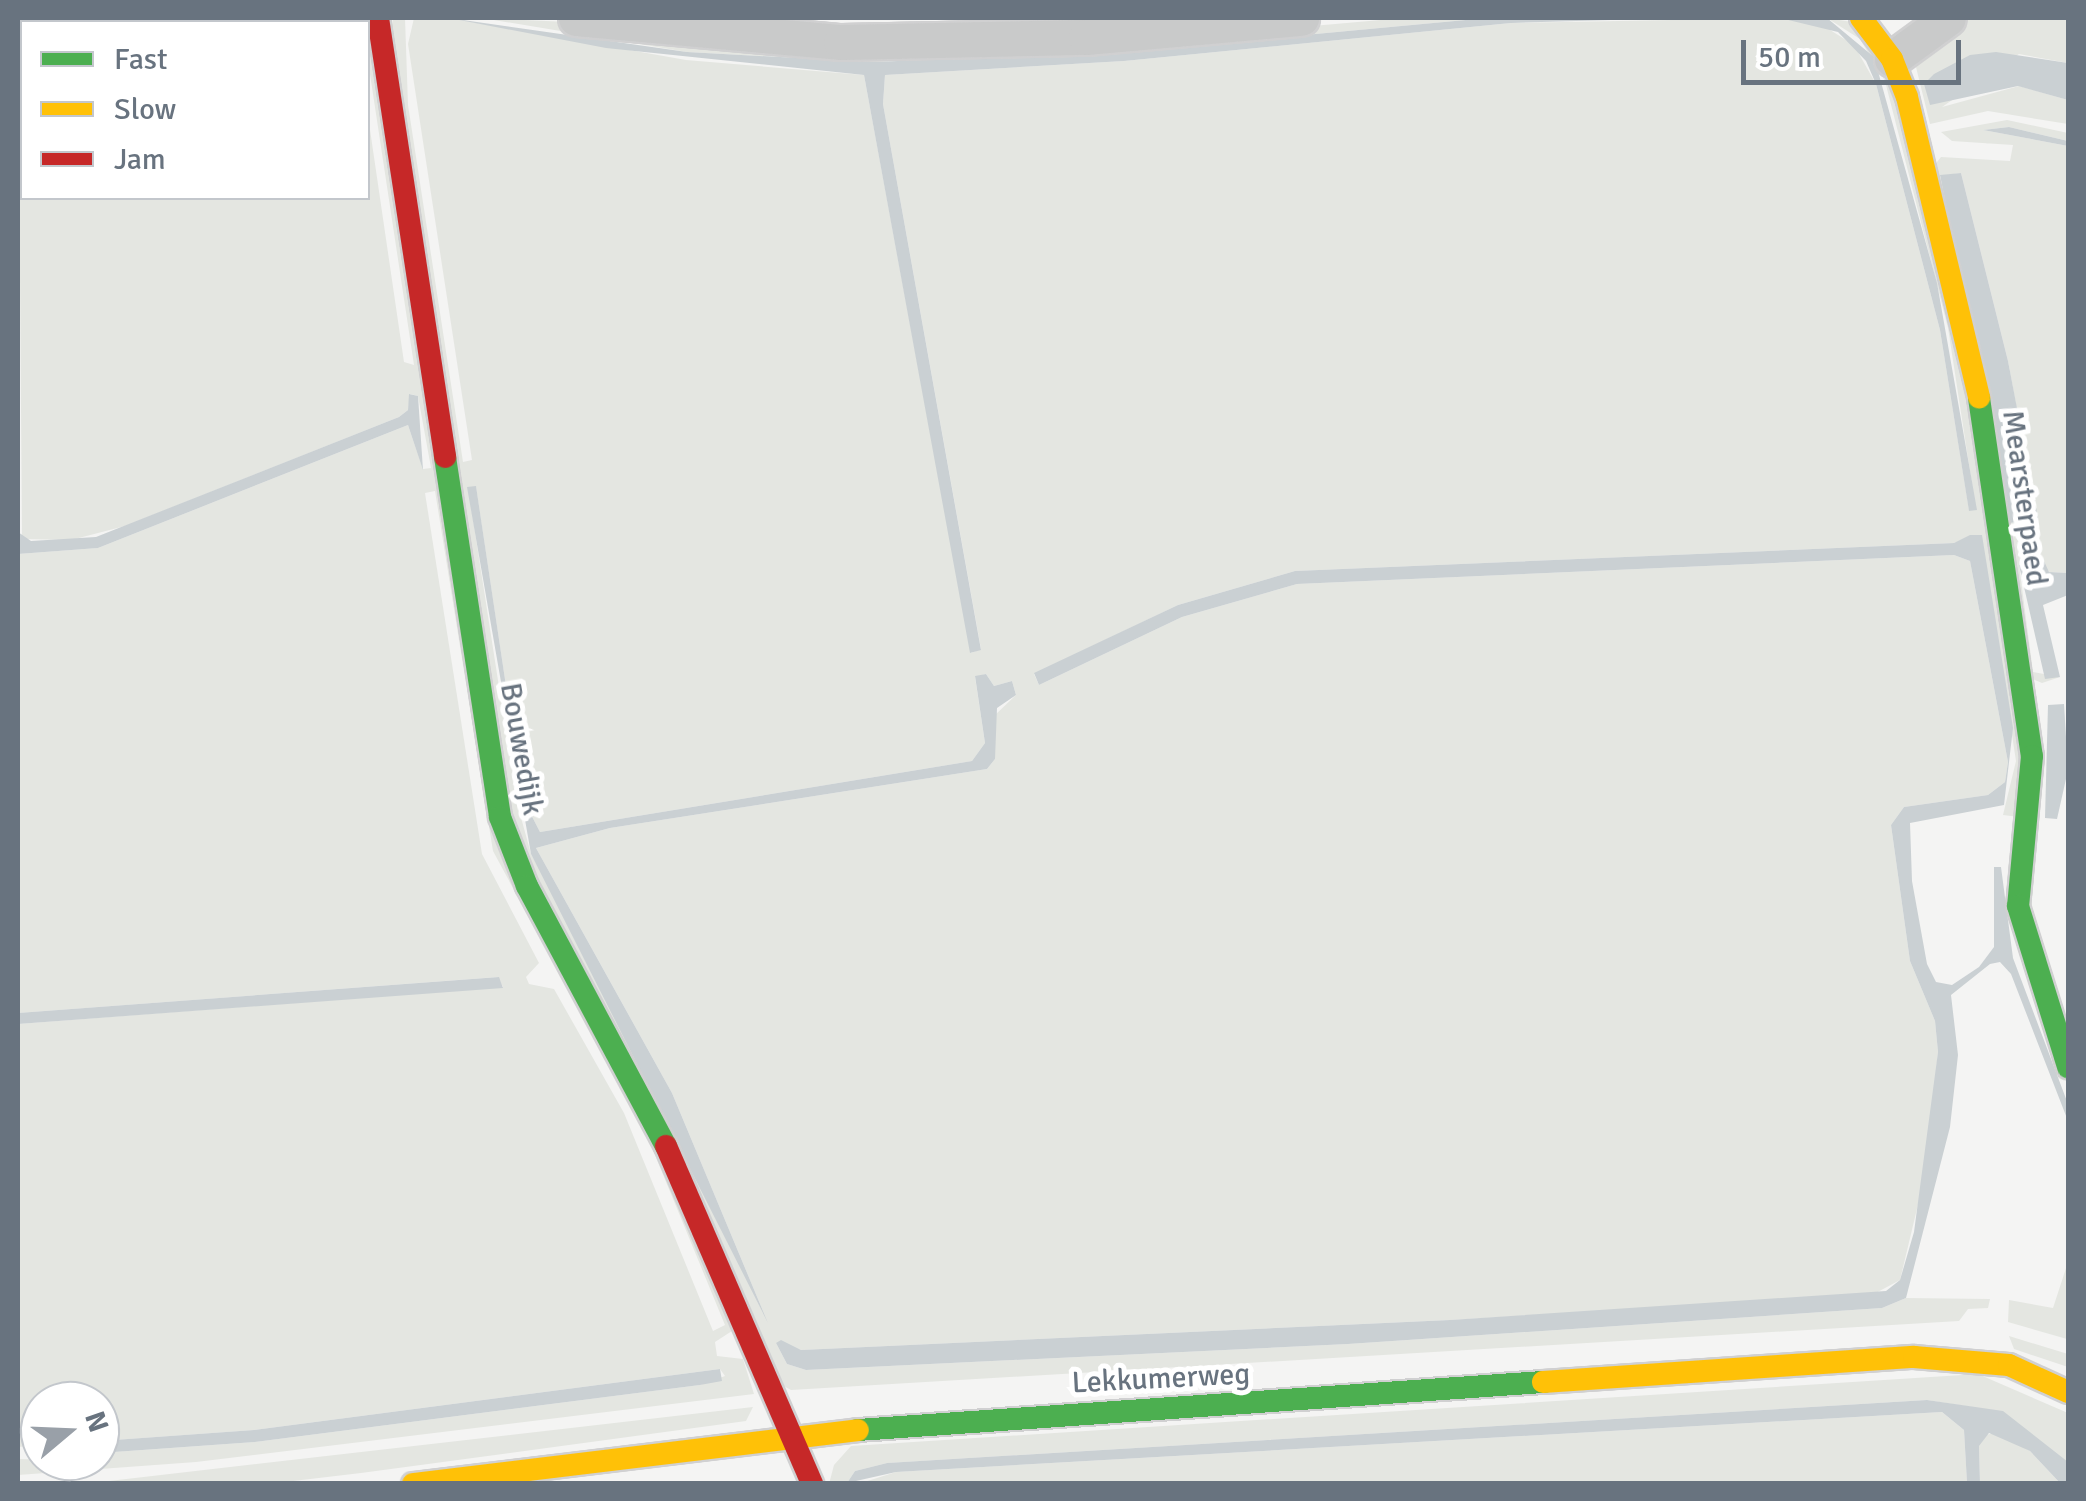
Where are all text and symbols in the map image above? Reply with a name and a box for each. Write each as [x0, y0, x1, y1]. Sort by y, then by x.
legend [20, 20, 370, 200]
scale bar [1746, 20, 1966, 82]
text: 50 m [1758, 39, 1821, 76]
text: Fast [114, 41, 167, 78]
text: Slow [114, 91, 176, 128]
text: Jam [114, 141, 166, 178]
street label: Mearsterpaed [1994, 408, 2054, 588]
street label: Bouwedijk [492, 680, 550, 818]
street label: Lekkumerweg [1071, 1356, 1251, 1402]
north arrow [20, 1381, 120, 1481]
text: N [77, 1407, 116, 1437]

